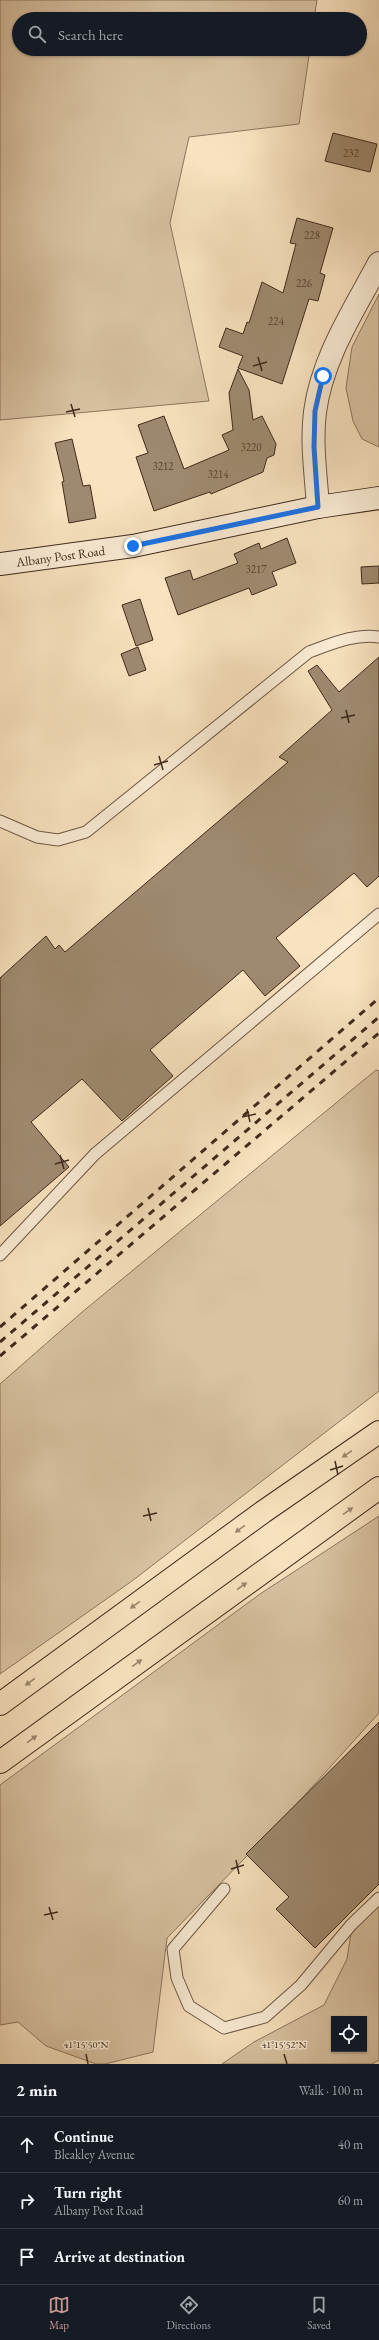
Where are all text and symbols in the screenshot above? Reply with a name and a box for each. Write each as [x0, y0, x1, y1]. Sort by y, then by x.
search box [12, 12, 367, 56]
icon: search [26, 23, 48, 45]
text: Search here [58, 25, 123, 44]
house number: 232 [343, 146, 360, 160]
house number: 228 [304, 228, 320, 242]
house number: 226 [296, 276, 313, 290]
house number: 224 [268, 314, 285, 328]
route start [314, 367, 332, 385]
house number: 3220 [240, 440, 262, 454]
house number: 3212 [152, 459, 174, 473]
house number: 3214 [207, 467, 229, 481]
route end [124, 537, 142, 555]
street label: Albany Post Road [14, 541, 106, 570]
house number: 3217 [245, 562, 267, 576]
one-way arrow [341, 1450, 352, 1458]
one-way arrow [342, 1507, 353, 1515]
one-way arrow [235, 1525, 246, 1533]
one-way arrow [236, 1582, 247, 1590]
one-way arrow [130, 1601, 141, 1609]
one-way arrow [131, 1658, 142, 1667]
one-way arrow [25, 1678, 36, 1686]
one-way arrow [26, 1735, 37, 1743]
map controls [331, 2016, 367, 2052]
button: locate [331, 2016, 367, 2052]
text: 41°15'50"N [64, 2038, 109, 2051]
text: 41°15'52"N [262, 2038, 307, 2051]
text: 2 min [16, 2079, 57, 2101]
text: Walk · 100 m [299, 2082, 363, 2099]
text: Continue [54, 2127, 114, 2146]
icon: ahead [16, 2134, 38, 2156]
text: 40 m [338, 2136, 363, 2153]
text: Bleakley Avenue [54, 2146, 135, 2163]
text: Turn right [54, 2183, 122, 2202]
icon: right [16, 2190, 38, 2212]
text: 60 m [338, 2192, 363, 2209]
text: Albany Post Road [54, 2202, 143, 2219]
icon: arrive [16, 2246, 38, 2268]
text: Arrive at destination [54, 2247, 185, 2266]
tab: Map [48, 2294, 70, 2332]
tab: Directions [167, 2294, 211, 2332]
tab: Saved [307, 2294, 331, 2332]

